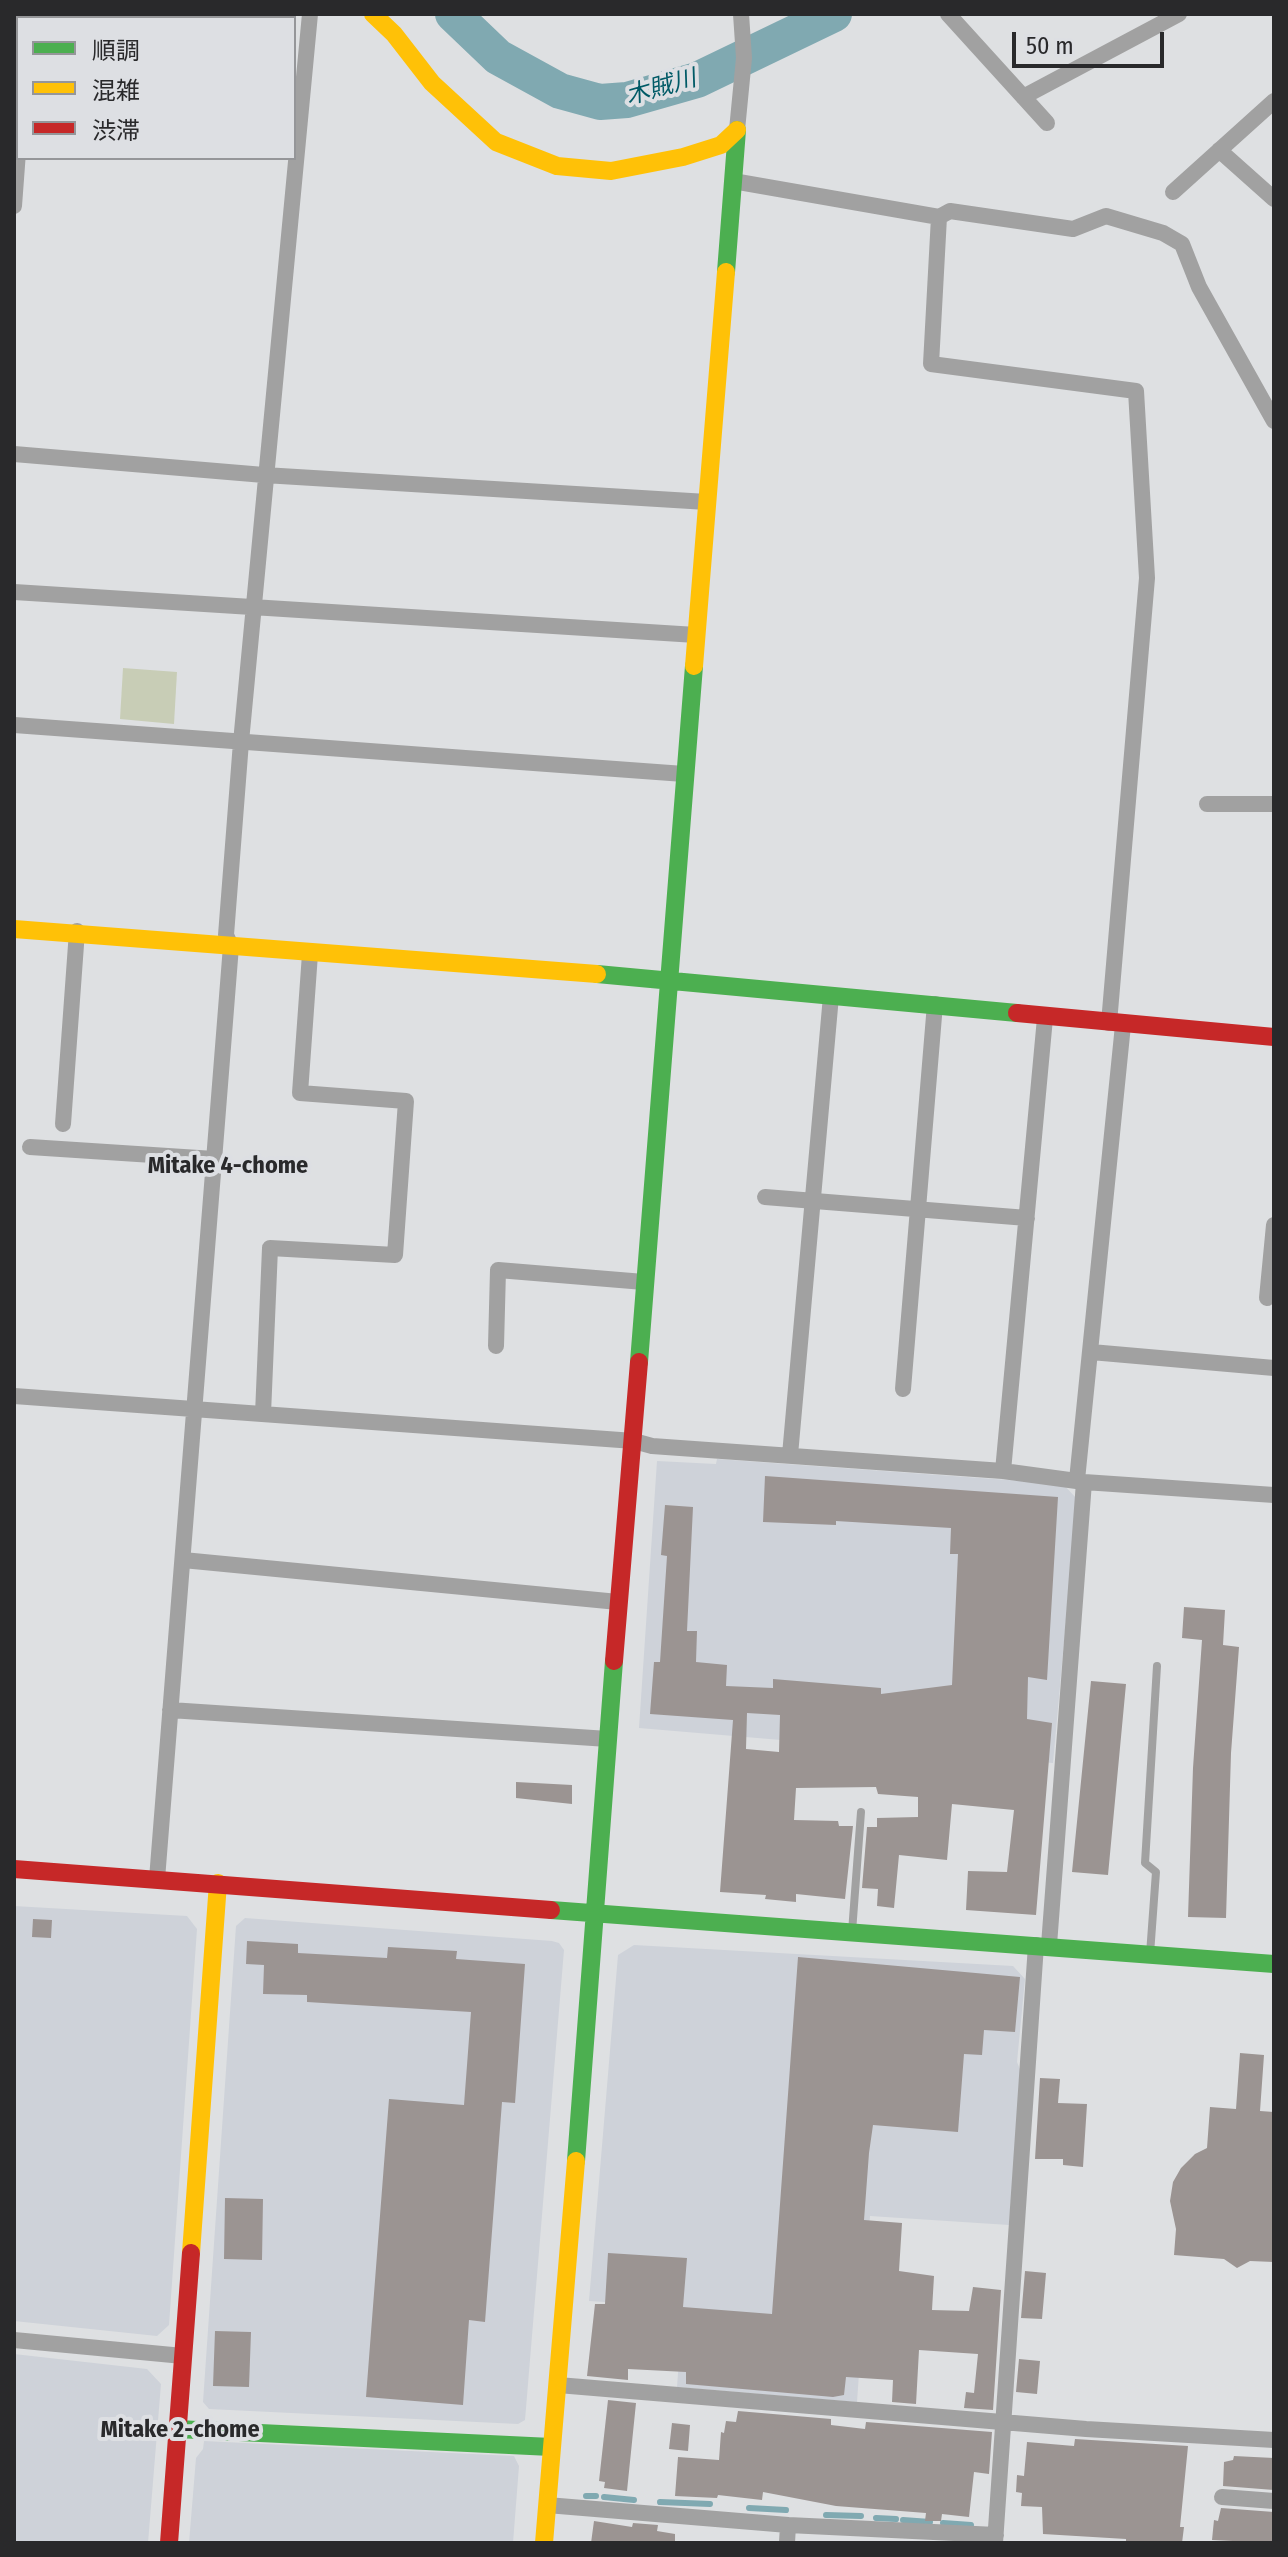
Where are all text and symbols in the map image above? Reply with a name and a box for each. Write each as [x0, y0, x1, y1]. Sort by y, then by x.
legend [16, 16, 296, 160]
scale bar [1016, 16, 1168, 66]
text: 50 m [1026, 32, 1074, 60]
text: 順調 [92, 37, 140, 65]
water label: 木賊川 [622, 64, 700, 112]
text: 混雑 [92, 77, 140, 105]
text: 渋滞 [92, 117, 140, 145]
district label: Mitake 4-chome [148, 1152, 308, 1180]
district label: Mitake 2-chome [100, 2416, 260, 2444]

